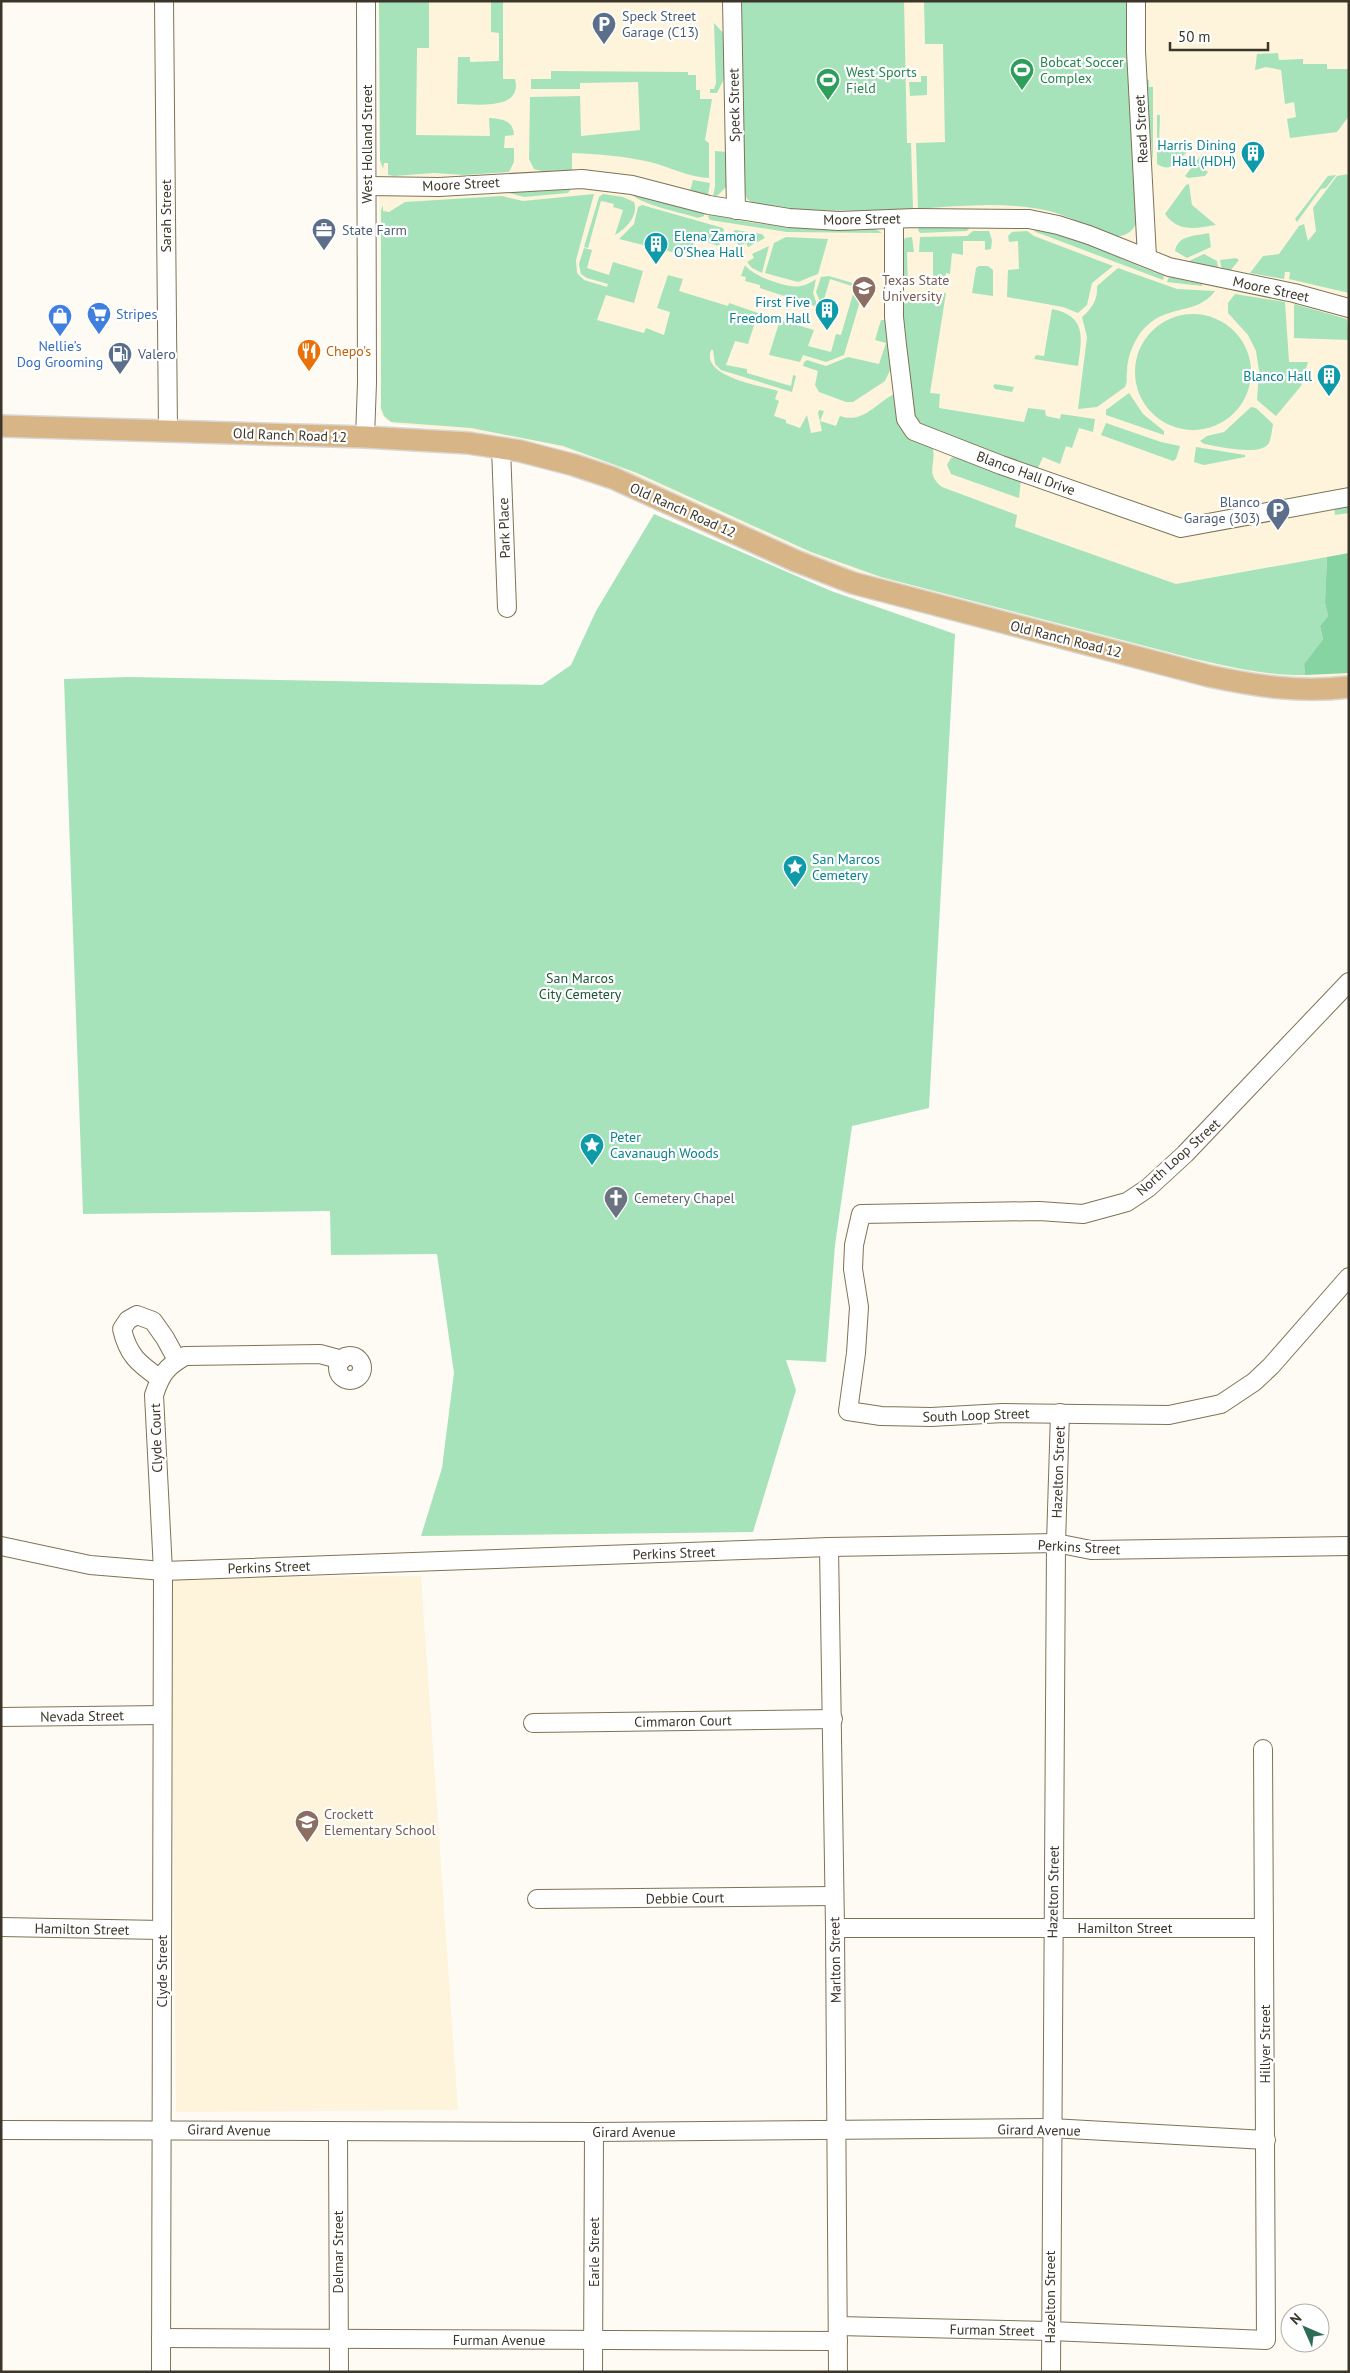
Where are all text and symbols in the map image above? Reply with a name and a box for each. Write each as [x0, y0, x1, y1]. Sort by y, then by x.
place label: Speck Street Garage (C13) [622, 7, 699, 41]
parking icon: Speck Street Garage (C13) [591, 11, 617, 45]
scale bar [1170, 20, 1268, 52]
text: 50 m [1178, 27, 1211, 46]
place label: Bobcat Soccer Complex [1040, 53, 1124, 87]
sports icon: Bobcat Soccer Complex [1009, 57, 1035, 91]
place label: West Sports Field [846, 63, 917, 97]
sports icon: West Sports Field [815, 67, 841, 101]
street label: Speck Street [724, 68, 744, 142]
street label: West Holland Street [358, 84, 376, 204]
street label: Read Street [1130, 94, 1152, 164]
place label: Harris Dining Hall (HDH) [1157, 136, 1236, 170]
building icon: Harris Dining Hall (HDH) [1240, 140, 1266, 174]
street label: Moore Street [422, 173, 500, 195]
street label: Sarah Street [157, 179, 175, 253]
street label: Moore Street [823, 209, 901, 229]
office icon: State Farm [311, 217, 337, 251]
place label: State Farm [342, 221, 407, 239]
place label: Elena Zamora O'Shea Hall [674, 227, 756, 261]
building icon: Elena Zamora O'Shea Hall [643, 231, 669, 265]
place label: Texas State University [882, 271, 949, 305]
street label: Moore Street [1231, 272, 1311, 306]
school or university icon: Texas State University [851, 275, 877, 309]
place label: First Five Freedom Hall [729, 293, 810, 327]
building icon: First Five Freedom Hall [814, 297, 840, 331]
supermarket icon: Stripes [86, 301, 112, 335]
shop icon: Nellie’s Dog Grooming [47, 303, 73, 337]
place label: Stripes [116, 305, 157, 323]
place label: Nellie’s Dog Grooming [17, 337, 103, 371]
restaurant icon: Chepo's [296, 338, 322, 372]
fuel station icon: Valero [107, 341, 133, 375]
place label: Chepo's [326, 342, 371, 360]
place label: Valero [137, 345, 176, 363]
building icon: Blanco Hall [1316, 363, 1342, 397]
place label: Blanco Hall [1243, 367, 1312, 385]
street label: Old Ranch Road 12 [233, 424, 347, 446]
street label: Blanco Hall Drive [974, 447, 1078, 499]
street label: Old Ranch Road 12 [627, 479, 739, 541]
place label: Blanco Garage (303) [1184, 493, 1260, 527]
street label: Park Place [494, 497, 514, 559]
parking icon: Blanco Garage (303) [1265, 497, 1291, 531]
street label: Old Ranch Road 12 [1008, 616, 1124, 662]
place label: San Marcos Cemetery [812, 850, 880, 884]
place icon: San Marcos Cemetery [782, 854, 808, 888]
park label: San Marcos City Cemetery [539, 969, 622, 1003]
street label: North Loop Street [1132, 1114, 1224, 1199]
place label: Peter Cavanaugh Woods [610, 1128, 719, 1162]
place icon: Peter Cavanaugh Woods [579, 1132, 605, 1166]
church icon: Cemetery Chapel [603, 1185, 629, 1219]
place label: Cemetery Chapel [634, 1189, 735, 1207]
street label: Clyde Court [146, 1403, 166, 1473]
street label: South Loop Street [922, 1404, 1030, 1426]
street label: Hazelton Street [1047, 1425, 1069, 1519]
street label: Perkins Street [1037, 1536, 1121, 1558]
street label: Perkins Street [632, 1543, 716, 1563]
street label: Perkins Street [227, 1557, 311, 1577]
street label: Nevada Street [40, 1706, 124, 1726]
street label: Cimmaron Court [634, 1711, 732, 1731]
place label: Crockett Elementary School [324, 1805, 436, 1839]
school or university icon: Crockett Elementary School [294, 1809, 320, 1843]
street label: Hazelton Street [1043, 1845, 1063, 1939]
street label: Debbie Court [646, 1888, 725, 1908]
street label: Marlton Street [825, 1917, 845, 2003]
street label: Hamilton Street [34, 1919, 130, 1939]
street label: Hamilton Street [1078, 1919, 1173, 1937]
street label: Clyde Street [153, 1934, 171, 2007]
street label: Hillyer Street [1256, 2004, 1274, 2084]
street label: Girard Avenue [187, 2120, 271, 2140]
street label: Girard Avenue [997, 2120, 1081, 2140]
street label: Girard Avenue [592, 2123, 676, 2141]
street label: Delmar Street [329, 2210, 347, 2293]
street label: Earle Street [585, 2217, 603, 2287]
street label: Hazelton Street [1041, 2250, 1059, 2343]
north arrow [1280, 2303, 1330, 2353]
text: N [1286, 2309, 1305, 2328]
street label: Furman Street [949, 2320, 1035, 2340]
street label: Furman Avenue [453, 2331, 545, 2349]

